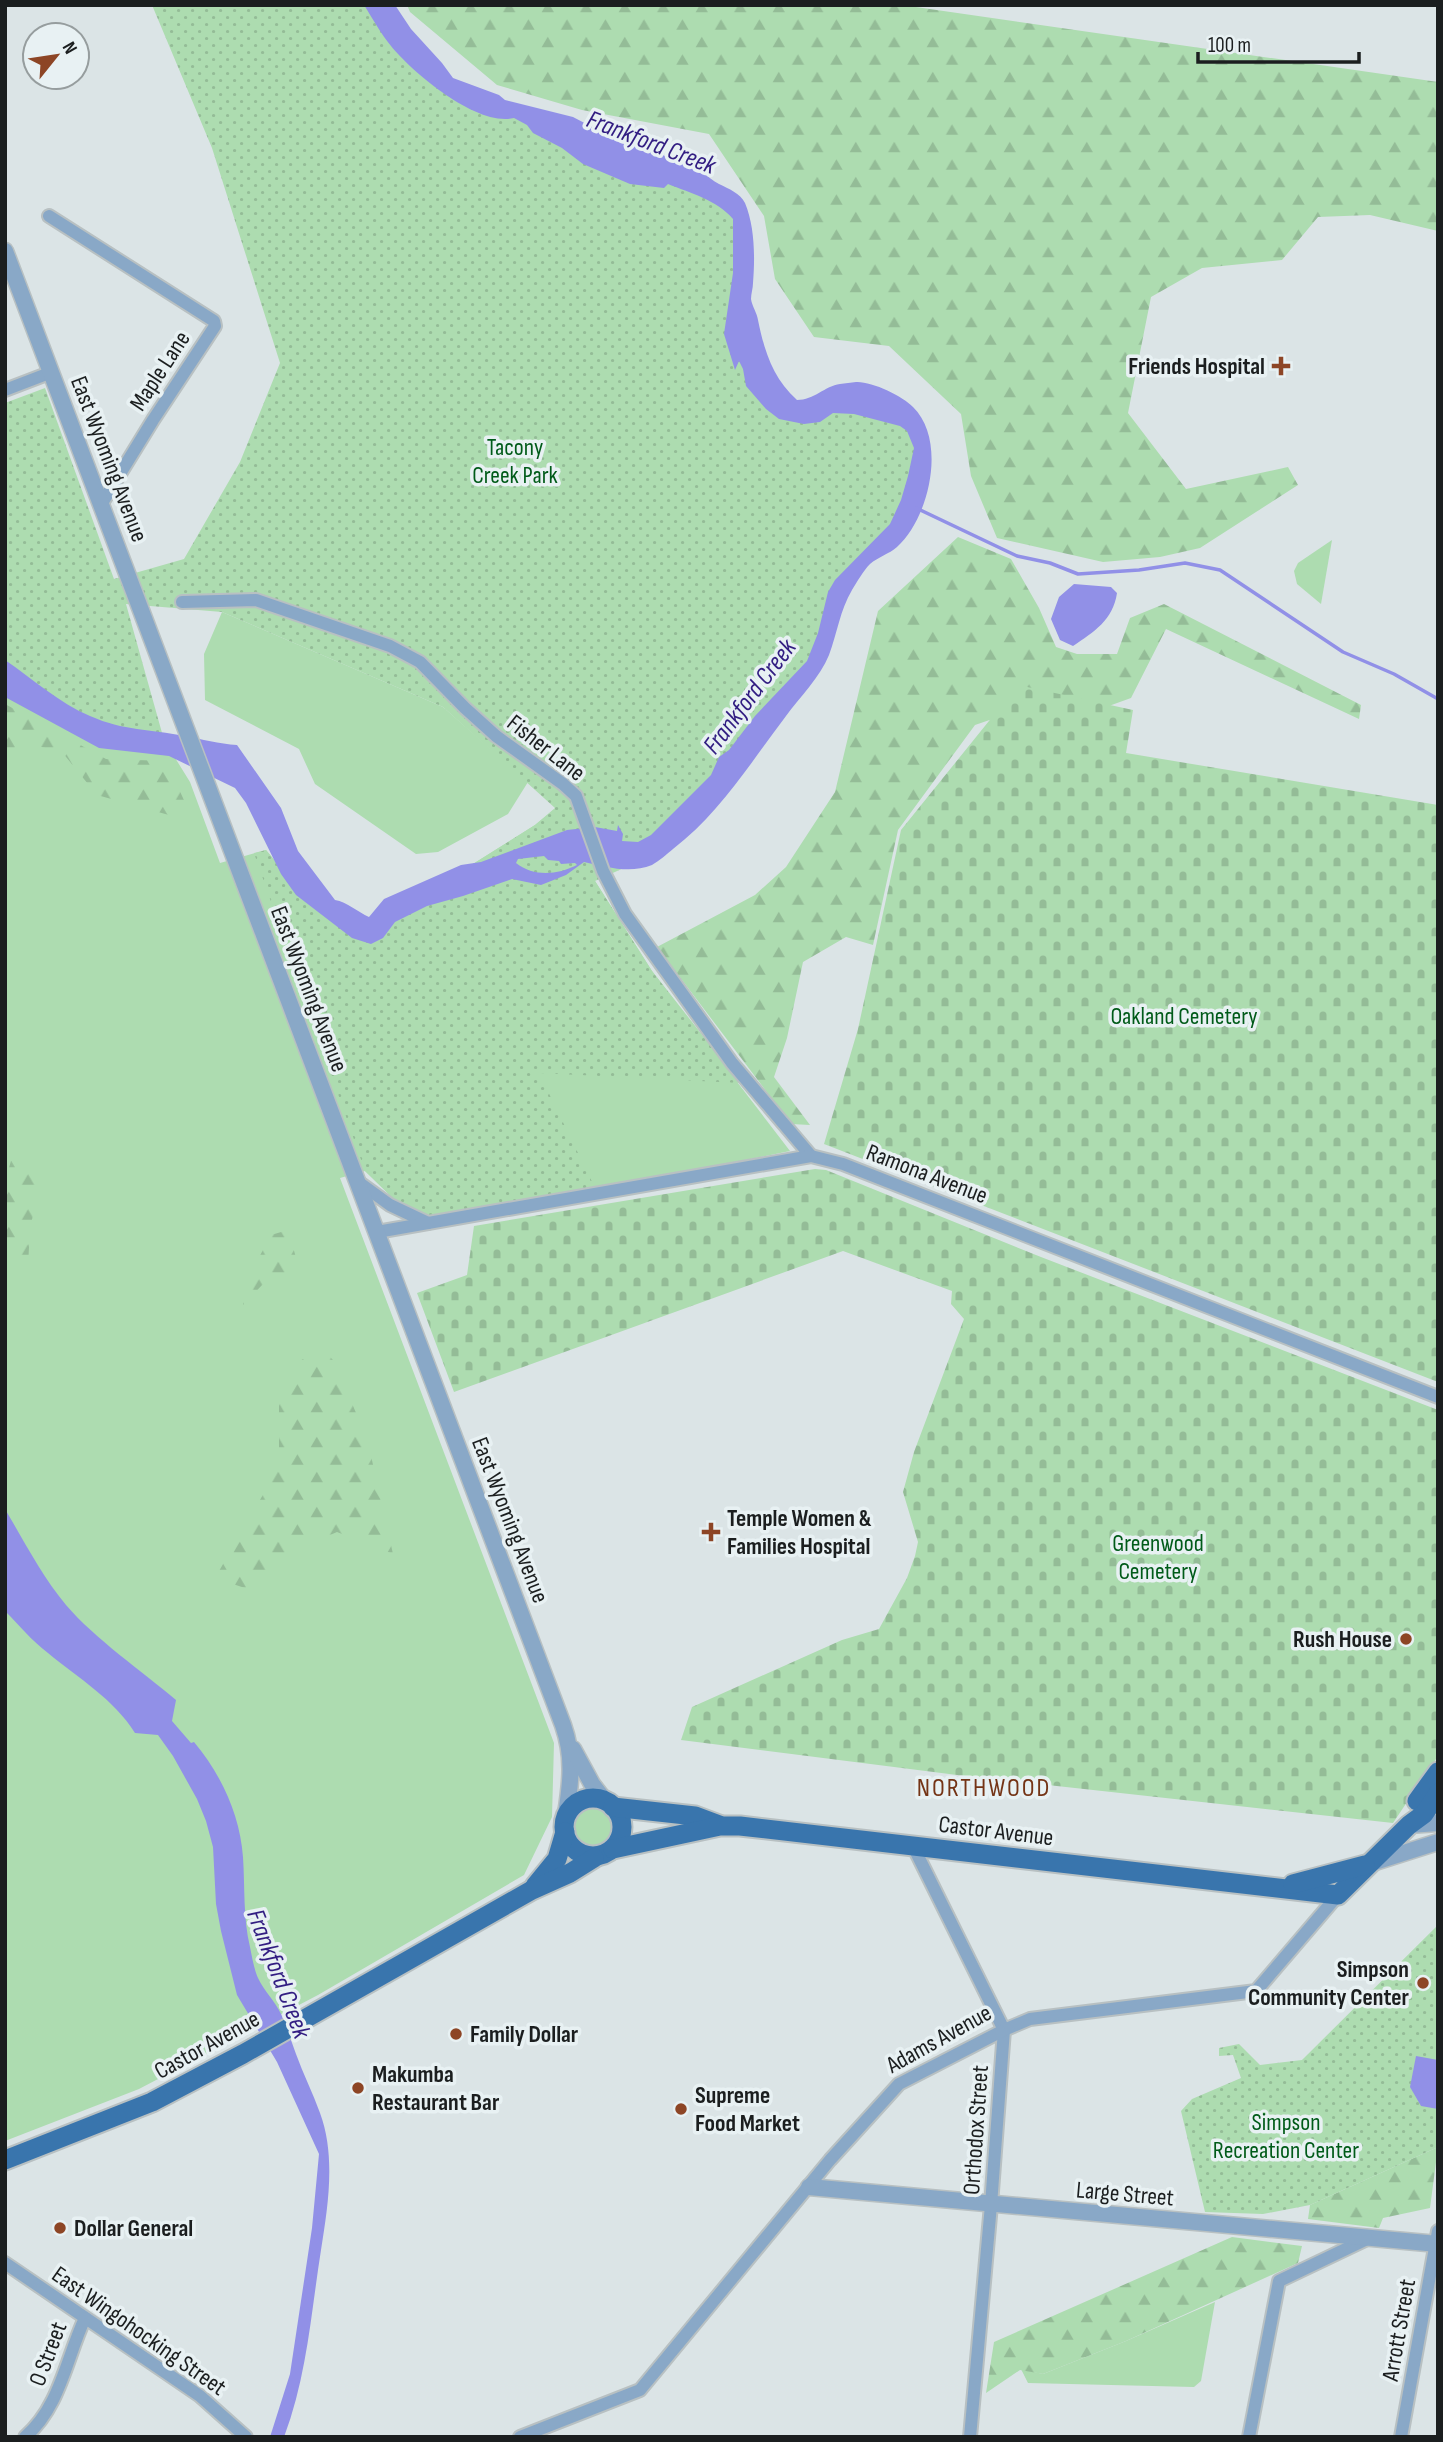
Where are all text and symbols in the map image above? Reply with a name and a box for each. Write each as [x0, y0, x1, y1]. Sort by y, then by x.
north arrow [21, 21, 91, 91]
scale bar [1198, 21, 1359, 65]
text: 100 m [1208, 33, 1251, 58]
text: N [57, 38, 82, 58]
water label: Frankford Creek [582, 104, 721, 182]
street label: Maple Lane [123, 326, 197, 416]
place label: Friends Hospital [1128, 352, 1265, 381]
marker: Friends Hospital [1271, 356, 1291, 376]
street label: East Wyoming Avenue [64, 372, 154, 546]
park label: Tacony Creek Park [472, 433, 558, 490]
water label: Frankford Creek [697, 632, 804, 761]
street label: Fisher Lane [501, 708, 591, 788]
street label: East Wyoming Avenue [264, 902, 354, 1076]
park label: Oakland Cemetery [1111, 1002, 1258, 1031]
street label: Ramona Avenue [862, 1138, 992, 1210]
street label: East Wyoming Avenue [465, 1433, 555, 1607]
place label: Temple Women & Families Hospital [727, 1504, 872, 1561]
marker: Temple Women & Families Hospital [701, 1522, 721, 1542]
park label: Greenwood Cemetery [1112, 1529, 1204, 1586]
place label: Rush House [1293, 1625, 1392, 1654]
marker: Rush House [1398, 1631, 1414, 1647]
district label: NORTHWOOD [917, 1773, 1051, 1804]
street label: Castor Avenue [937, 1810, 1055, 1852]
water label: Frankford Creek [239, 1905, 317, 2044]
place label: Simpson Community Center [1248, 1955, 1410, 2012]
marker: Simpson Community Center [1415, 1975, 1431, 1991]
street label: Adams Avenue [880, 1998, 997, 2080]
street label: Castor Avenue [149, 2004, 265, 2086]
place label: Family Dollar [470, 2020, 579, 2049]
marker: Family Dollar [448, 2026, 464, 2042]
place label: Makumba Restaurant Bar [372, 2060, 500, 2117]
street label: Orthodox Street [957, 2064, 995, 2196]
marker: Makumba Restaurant Bar [350, 2080, 366, 2096]
place label: Supreme Food Market [695, 2081, 800, 2138]
marker: Supreme Food Market [673, 2101, 689, 2117]
park label: Simpson Recreation Center [1213, 2108, 1359, 2165]
street label: Large Street [1075, 2175, 1175, 2213]
place label: Dollar General [74, 2214, 193, 2243]
marker: Dollar General [52, 2220, 68, 2236]
street label: East Wingohocking Street [46, 2260, 232, 2402]
street label: Arrott Street [1376, 2277, 1422, 2384]
street label: O Street [23, 2318, 73, 2390]

